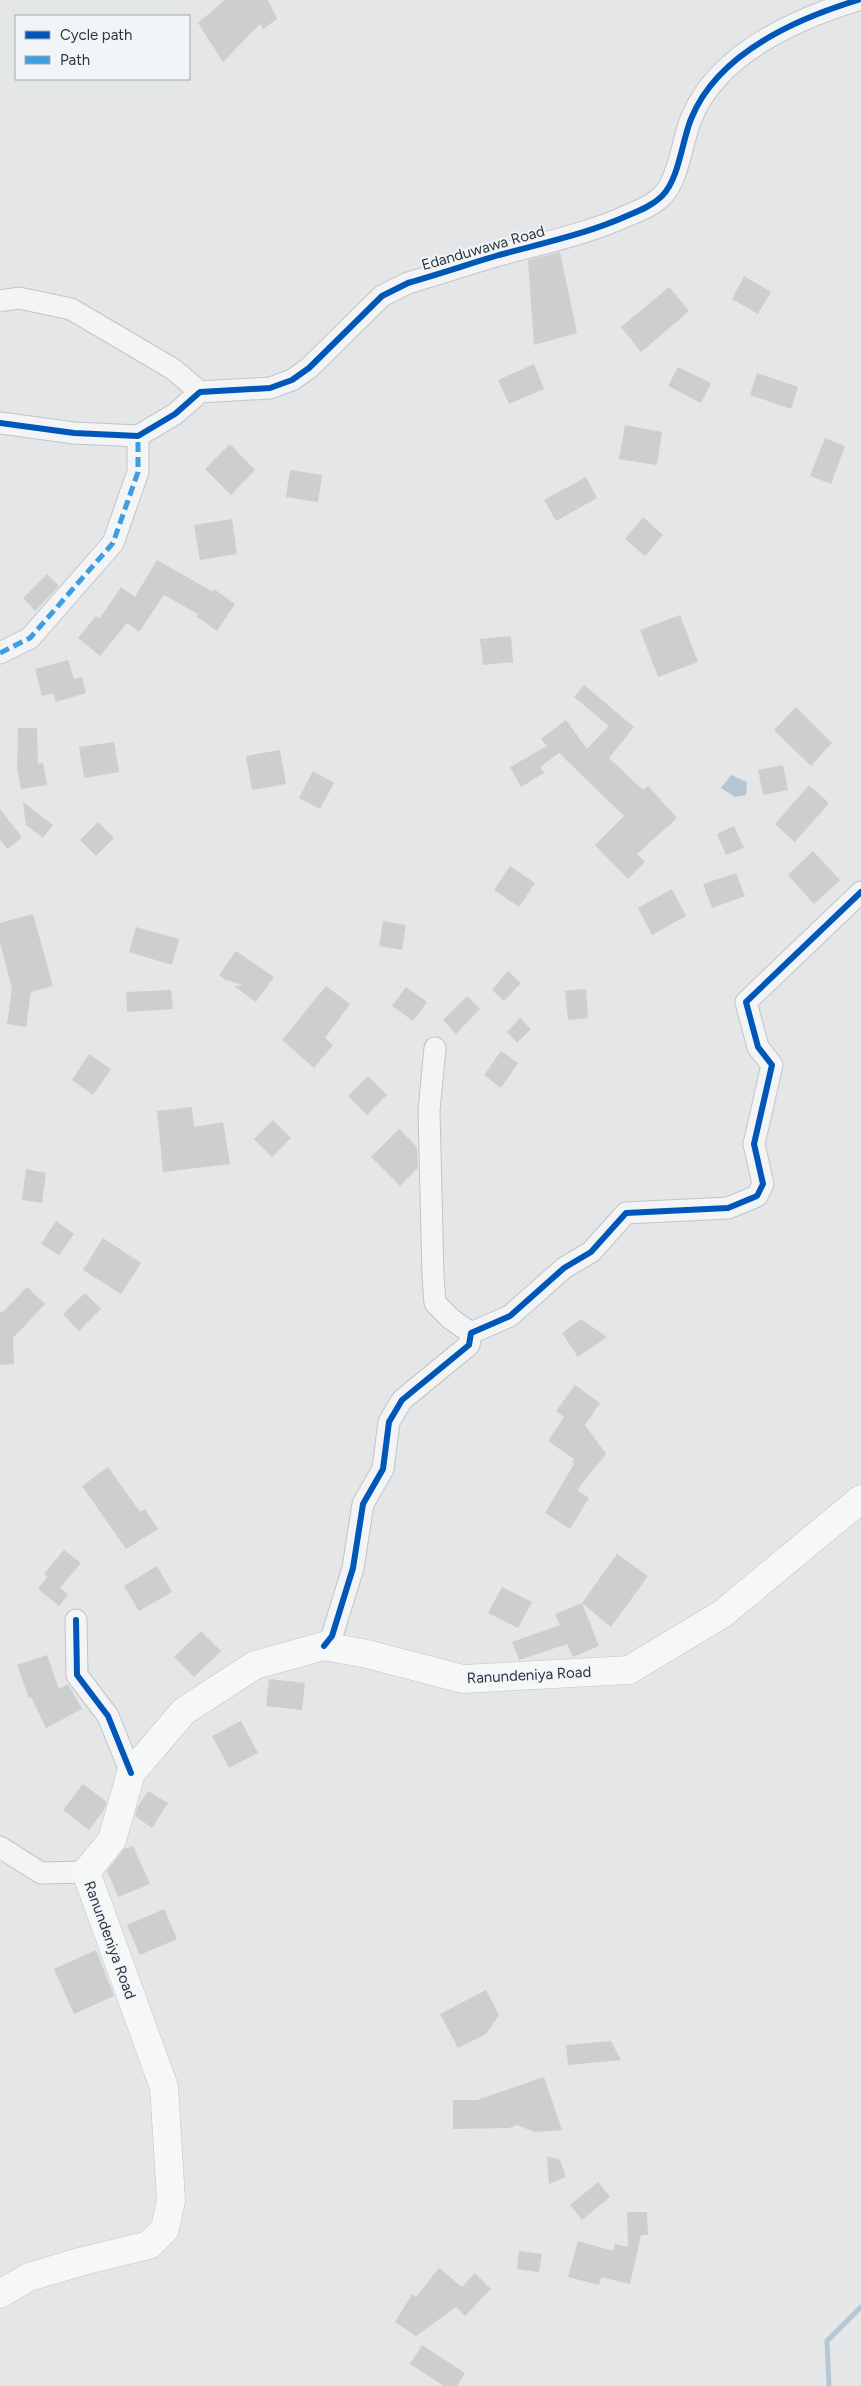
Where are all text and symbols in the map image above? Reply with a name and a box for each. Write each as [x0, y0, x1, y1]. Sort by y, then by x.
legend [15, 15, 190, 80]
text: Cycle path [60, 26, 132, 44]
text: Path [60, 51, 90, 69]
street label: Edanduwawa Road [419, 222, 547, 274]
street label: Ranundeniya Road [466, 1663, 592, 1687]
street label: Ranundeniya Road [80, 1878, 140, 2002]

